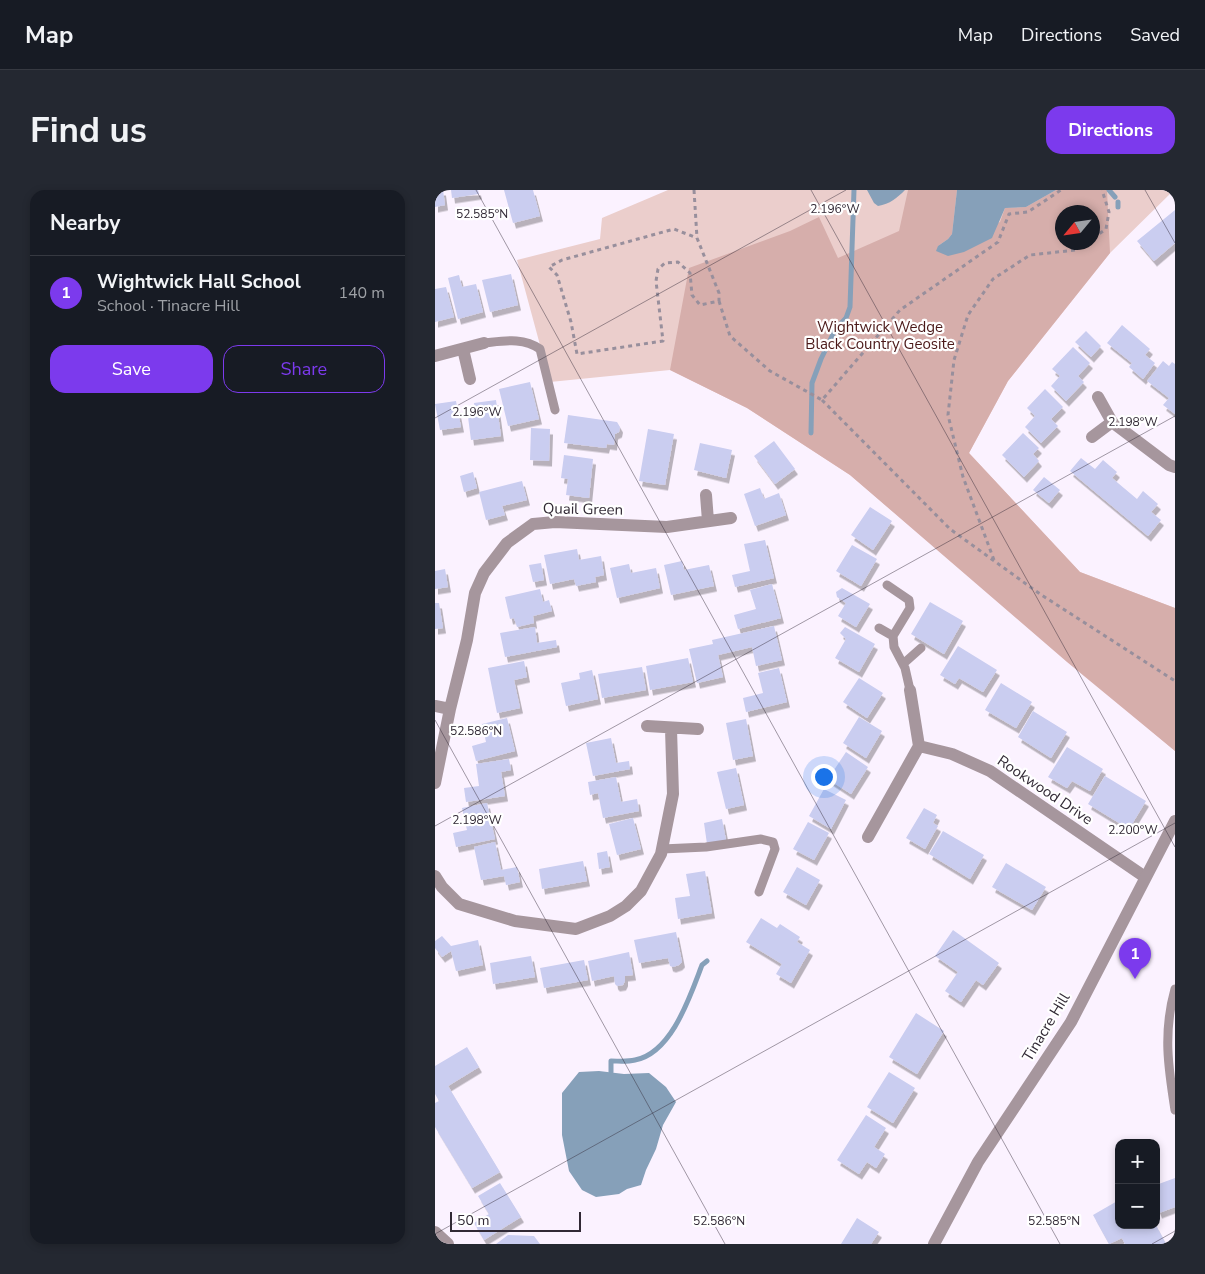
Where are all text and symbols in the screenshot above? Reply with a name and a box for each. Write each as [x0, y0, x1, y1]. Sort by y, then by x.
text: Map [25, 19, 73, 51]
text: Map [958, 23, 993, 47]
text: Directions [1021, 23, 1102, 47]
text: Saved [1130, 23, 1180, 47]
button: Directions [1046, 106, 1175, 154]
text: Find us [30, 107, 147, 154]
text: 2.196°W [810, 201, 860, 217]
north arrow [1055, 205, 1100, 250]
text: 52.585°N [456, 206, 508, 222]
text: Nearby [50, 209, 120, 237]
text: Wightwick Hall School [97, 269, 301, 295]
text: 1 [61, 282, 71, 304]
text: 140 m [338, 282, 385, 304]
text: School · Tinacre Hill [97, 295, 240, 317]
park label: Wightwick Wedge Black Country Geosite [805, 317, 955, 354]
button: Save [50, 345, 213, 393]
button: Share [223, 345, 385, 393]
text: 2.196°W [452, 404, 502, 420]
text: 2.198°W [1108, 414, 1158, 430]
street label: Quail Green [543, 498, 623, 520]
text: 52.586°N [450, 723, 502, 739]
street label: Rookwood Drive [993, 751, 1097, 829]
your location [811, 764, 837, 790]
text: 2.198°W [452, 812, 502, 828]
text: 2.200°W [1108, 822, 1158, 838]
pin: 1 [1119, 938, 1151, 979]
street label: Tinacre Hill [1018, 988, 1075, 1065]
map controls [1115, 1139, 1160, 1229]
button: + [1115, 1139, 1160, 1184]
button: − [1115, 1184, 1160, 1229]
scale bar [450, 1209, 581, 1232]
text: 50 m [457, 1211, 489, 1230]
text: 52.586°N [693, 1213, 745, 1229]
text: 52.585°N [1028, 1213, 1080, 1229]

